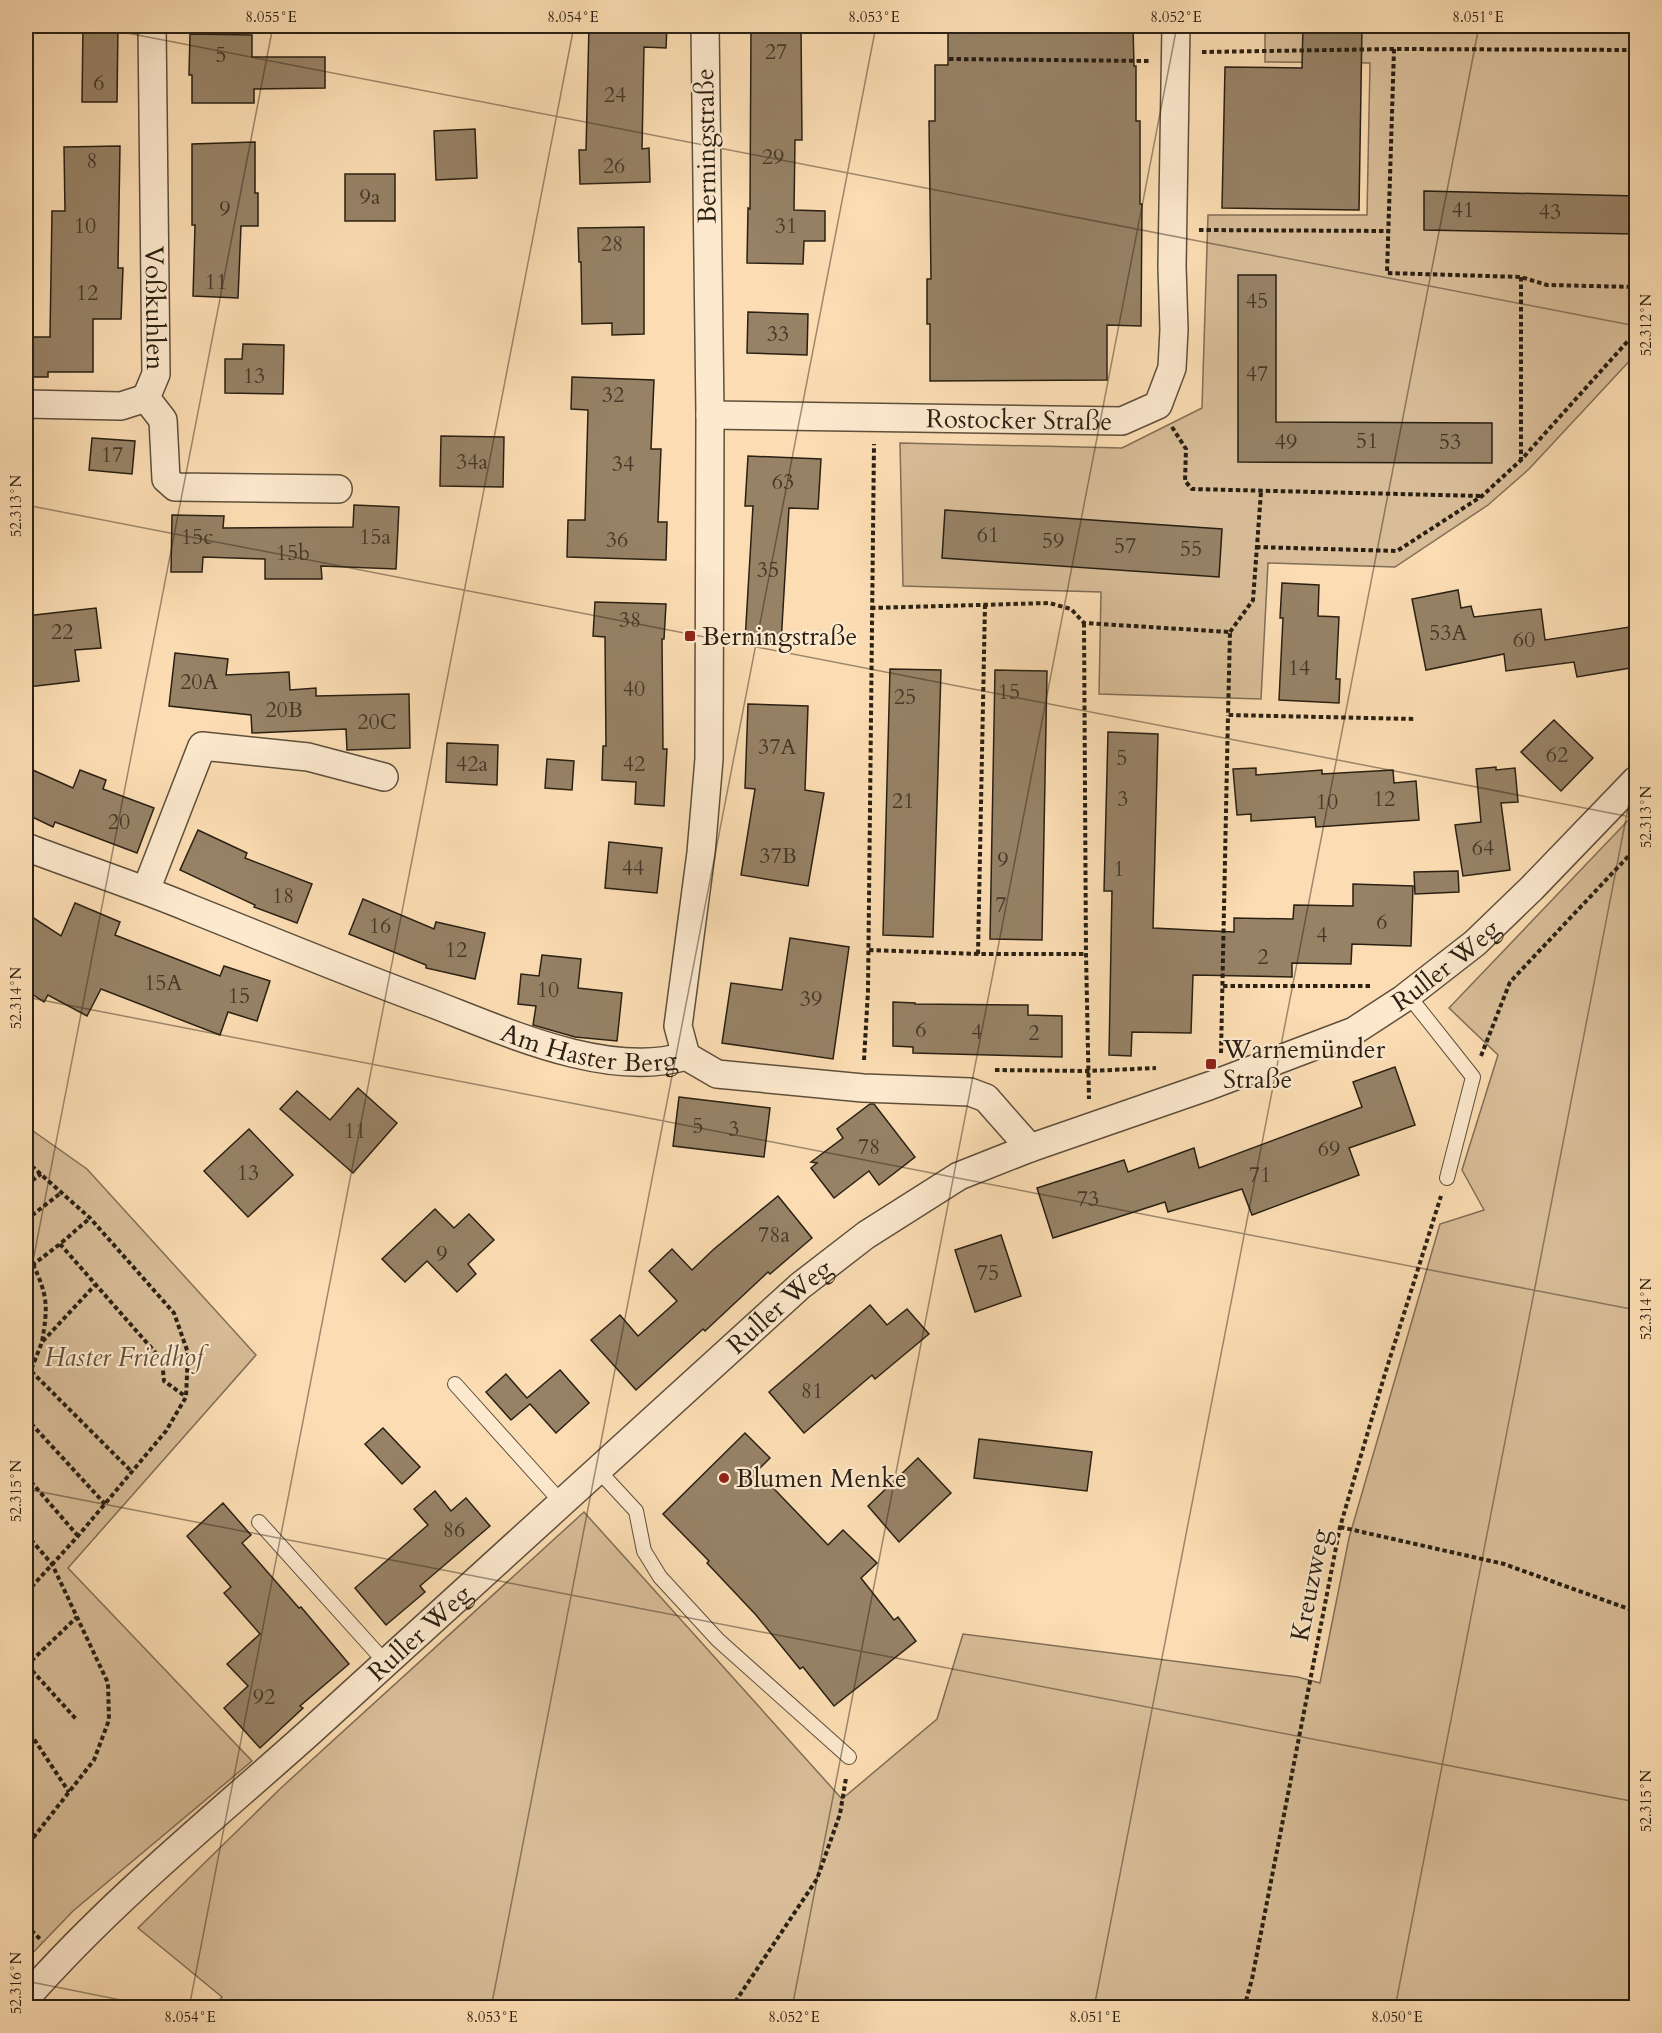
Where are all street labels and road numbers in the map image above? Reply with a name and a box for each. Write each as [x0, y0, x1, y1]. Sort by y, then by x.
street label: Berningstraße [687, 68, 725, 224]
street label: Voßkuhlen [137, 246, 173, 371]
street label: Rostocker Straße [926, 401, 1112, 438]
street label: Ruller Weg [1385, 911, 1507, 1019]
street label: Am Haster Berg [496, 1014, 680, 1080]
street label: Ruller Weg [719, 1250, 839, 1362]
street label: Kreuzweg [1282, 1525, 1338, 1644]
street label: Ruller Weg [360, 1576, 479, 1689]

